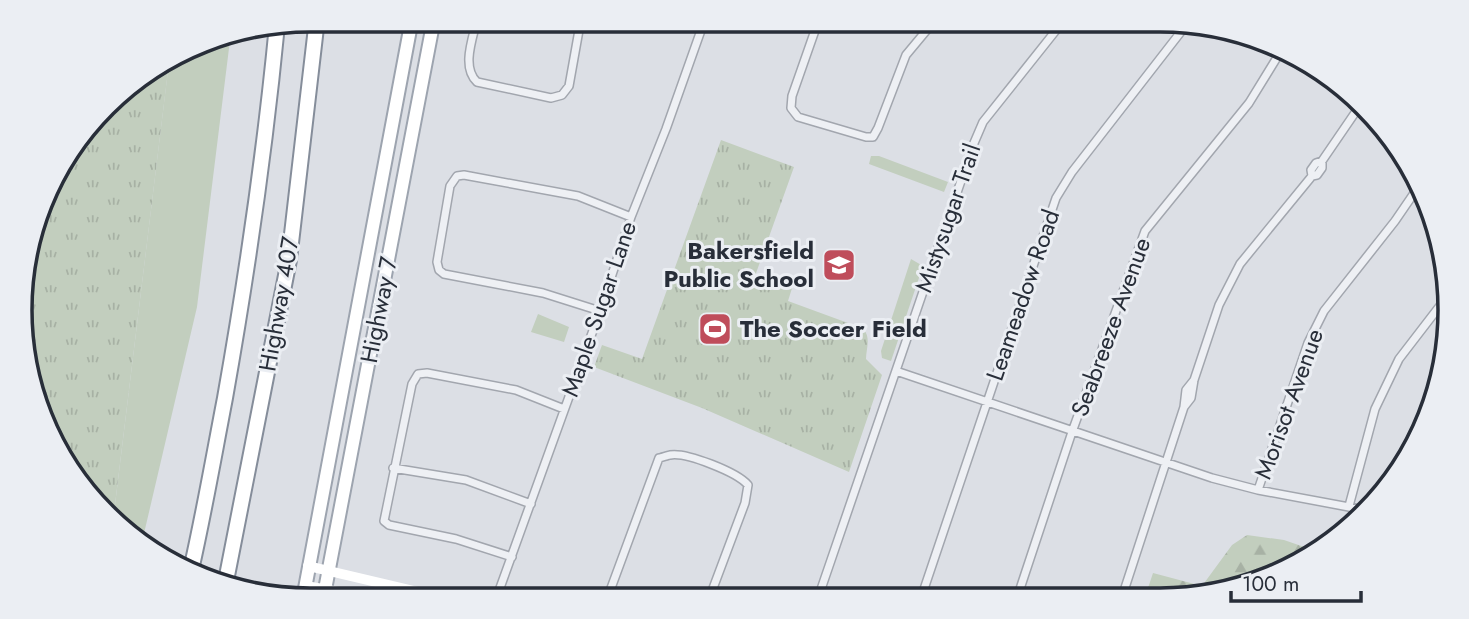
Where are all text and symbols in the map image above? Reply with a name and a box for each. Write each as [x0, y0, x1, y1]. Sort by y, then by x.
street label: Mistysugar Trail [906, 139, 989, 297]
street label: Leameadow Road [977, 204, 1068, 385]
street label: Maple Sugar Lane [552, 216, 645, 401]
street label: Highway 407 [249, 233, 308, 374]
place label: Bakersfield Public School [663, 233, 814, 296]
street label: Seabreeze Avenue [1062, 233, 1159, 421]
school or university icon: Bakersfield Public School [820, 246, 858, 284]
street label: Highway 7 [351, 253, 406, 366]
sports icon: The Soccer Field [696, 310, 734, 348]
place label: The Soccer Field [740, 311, 927, 346]
street label: Morisot Avenue [1245, 324, 1332, 484]
scale bar [1231, 560, 1360, 604]
text: 100 m [1242, 569, 1299, 599]

